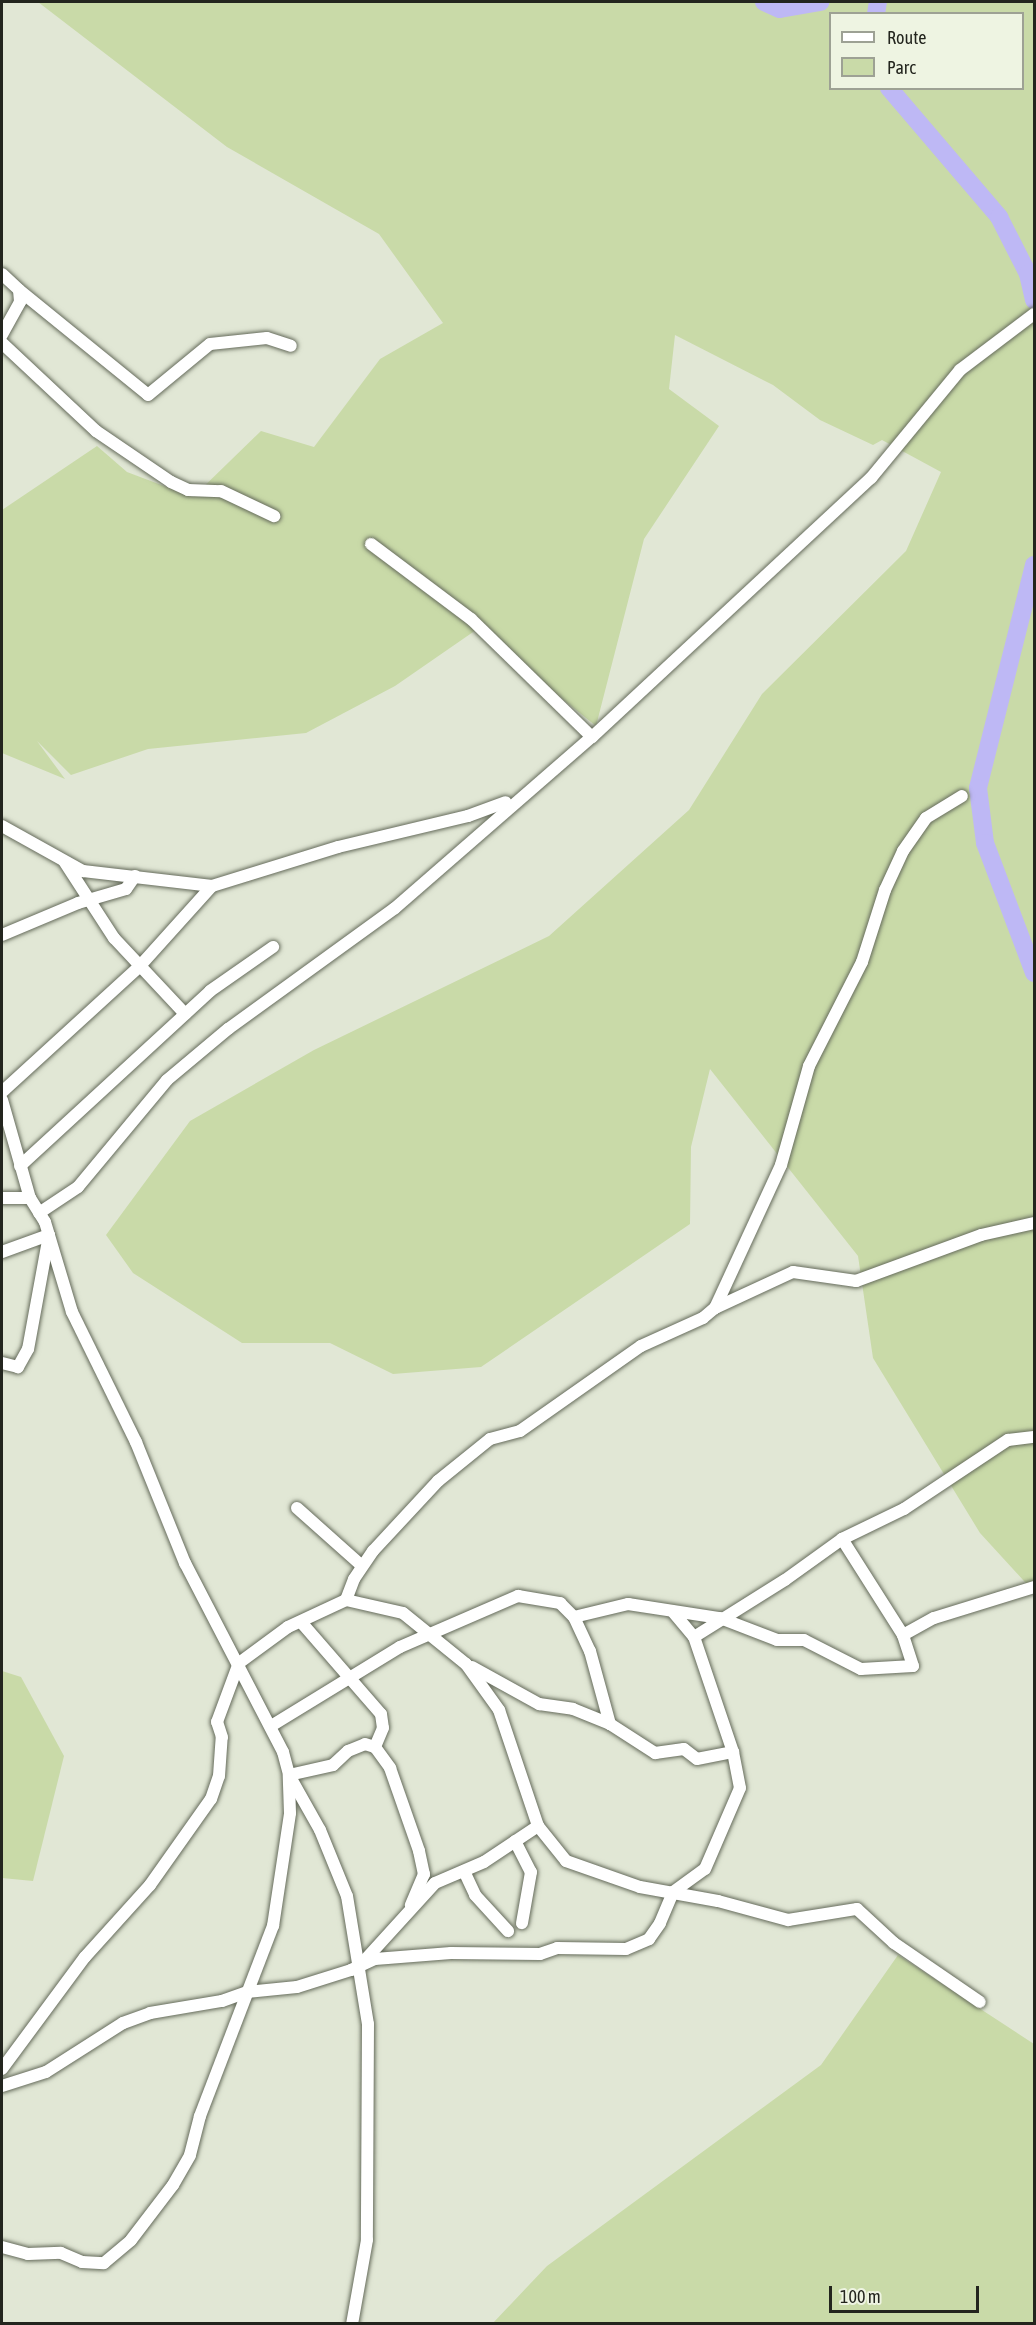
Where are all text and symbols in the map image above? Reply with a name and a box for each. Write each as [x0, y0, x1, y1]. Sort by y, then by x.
legend [829, 12, 1024, 90]
text: Route [887, 27, 926, 48]
text: Parc [887, 57, 916, 78]
scale bar [832, 2274, 982, 2312]
text: 100 m [840, 2286, 881, 2307]

